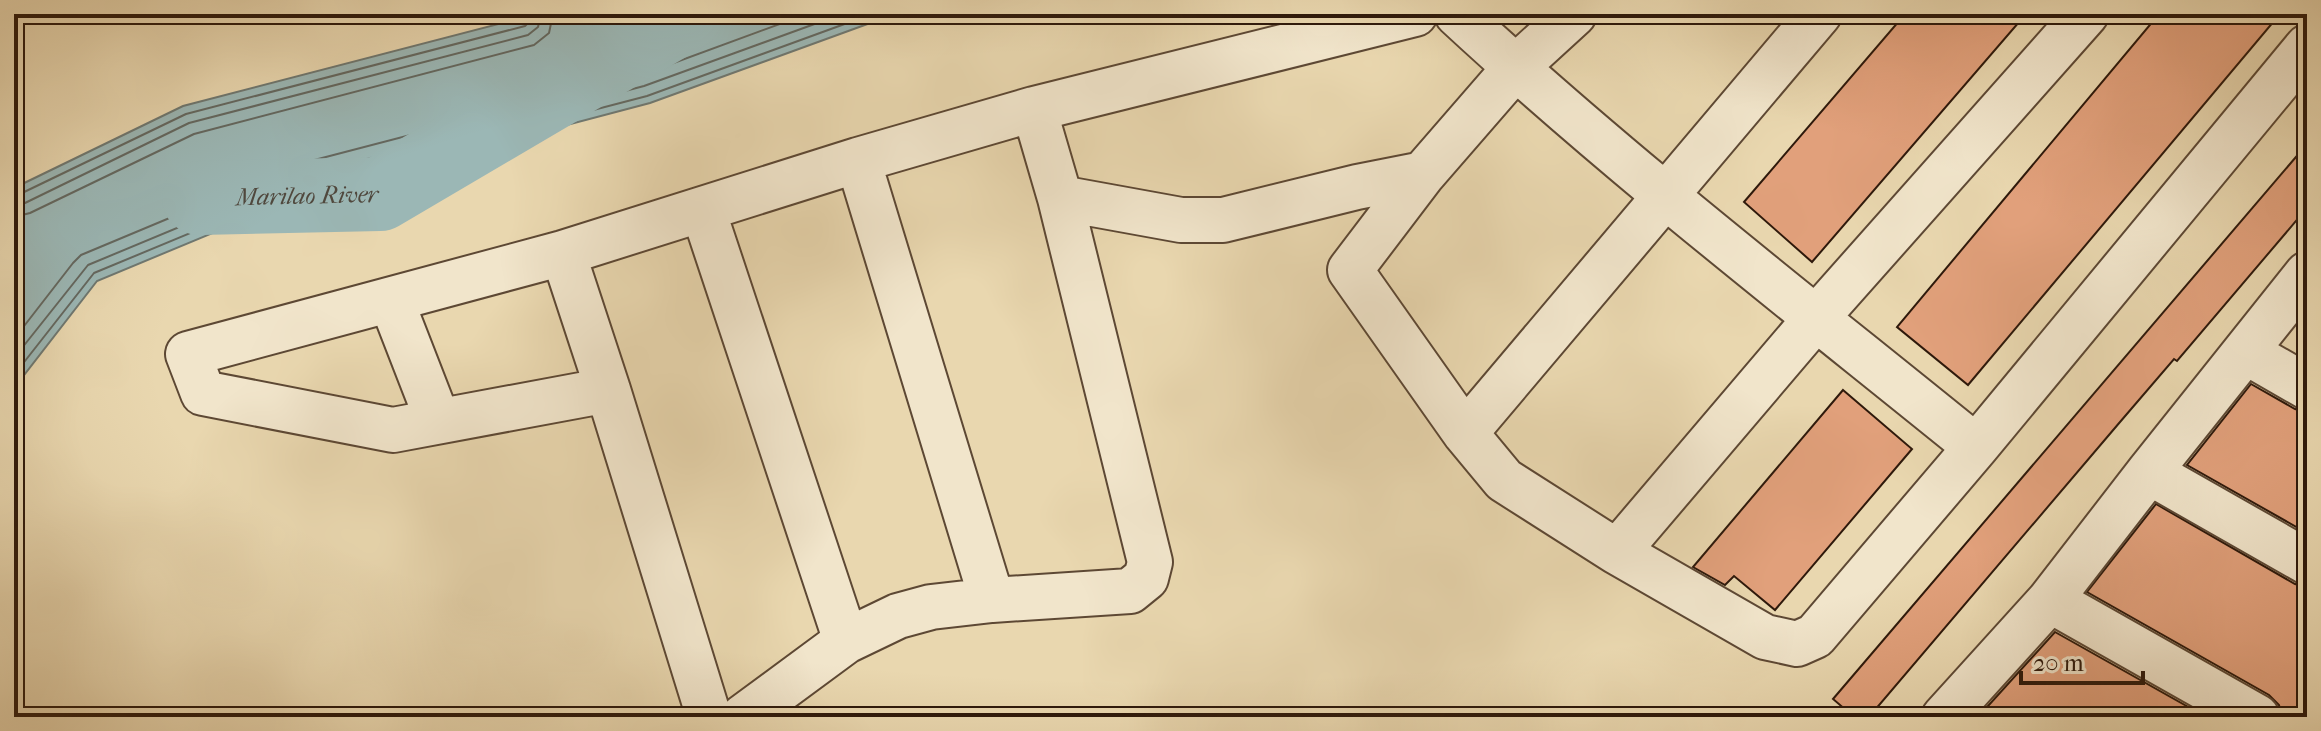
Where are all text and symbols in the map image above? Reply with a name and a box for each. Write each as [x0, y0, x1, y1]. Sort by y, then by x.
water label: Marilao River [233, 180, 381, 211]
scale bar [2021, 635, 2143, 685]
text: 20 m [2033, 649, 2084, 677]

